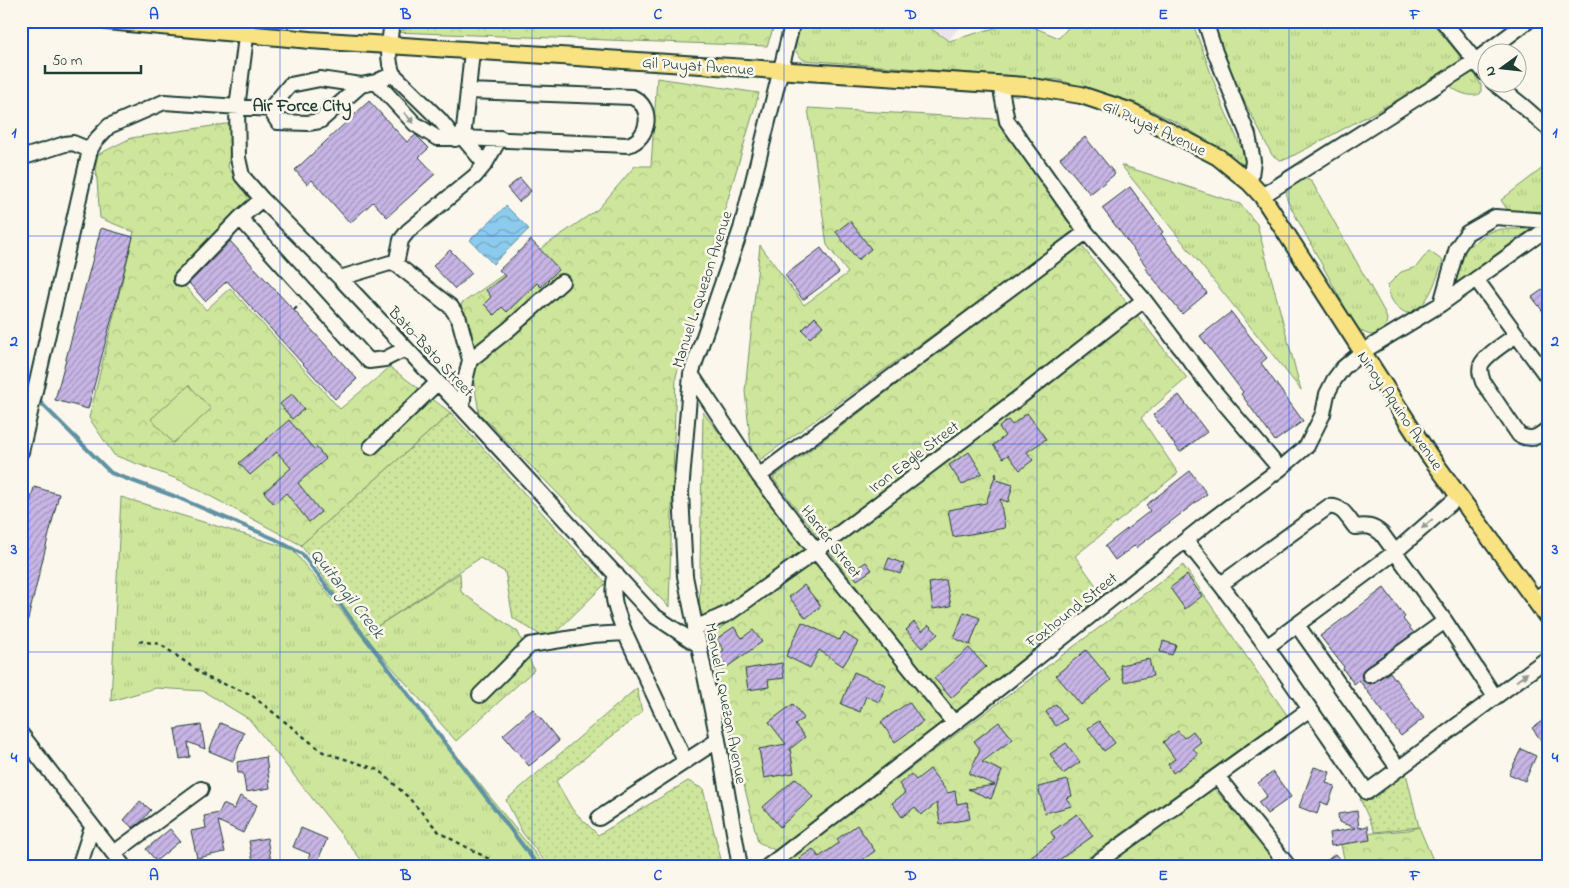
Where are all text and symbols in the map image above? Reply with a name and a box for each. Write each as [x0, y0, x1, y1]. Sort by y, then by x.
text: A [149, 3, 159, 27]
text: B [400, 3, 412, 27]
text: C [654, 3, 663, 27]
text: D [904, 3, 917, 27]
text: E [1158, 3, 1168, 27]
text: F [1409, 3, 1421, 27]
scale bar [45, 42, 141, 74]
north arrow [1476, 42, 1526, 92]
text: 50 m [52, 50, 83, 72]
street label: Gil Puyat Avenue [641, 51, 755, 83]
text: N [1480, 64, 1502, 78]
district label: Air Force City [252, 94, 352, 121]
street label: Gil Puyat Avenue [1098, 94, 1211, 164]
one-way arrow [403, 111, 415, 123]
text: 1 [11, 121, 17, 145]
text: 1 [1552, 121, 1558, 145]
street label: Manuel L. Quezon Avenue [666, 207, 740, 371]
street label: Bato-Bato Street [381, 301, 479, 404]
text: 2 [9, 330, 18, 354]
text: 2 [1550, 330, 1559, 354]
street label: Ninoy Aquino Avenue [1350, 347, 1449, 476]
street label: Iron Eagle Street [864, 415, 965, 500]
street label: Harrier Street [794, 500, 867, 584]
one-way arrow [1422, 518, 1434, 530]
text: 3 [10, 538, 18, 562]
text: 3 [1551, 538, 1559, 562]
water label: Quitangil Creek [303, 544, 391, 646]
street label: Foxhound Street [1020, 567, 1124, 655]
street label: Manuel L. Quezon Avenue [698, 621, 753, 787]
one-way arrow [1515, 672, 1528, 683]
text: 4 [10, 746, 18, 770]
text: 4 [1551, 746, 1559, 770]
text: A [149, 864, 159, 888]
text: B [400, 864, 412, 888]
text: C [654, 864, 663, 888]
text: D [904, 864, 917, 888]
text: E [1158, 864, 1168, 888]
text: F [1409, 864, 1421, 888]

